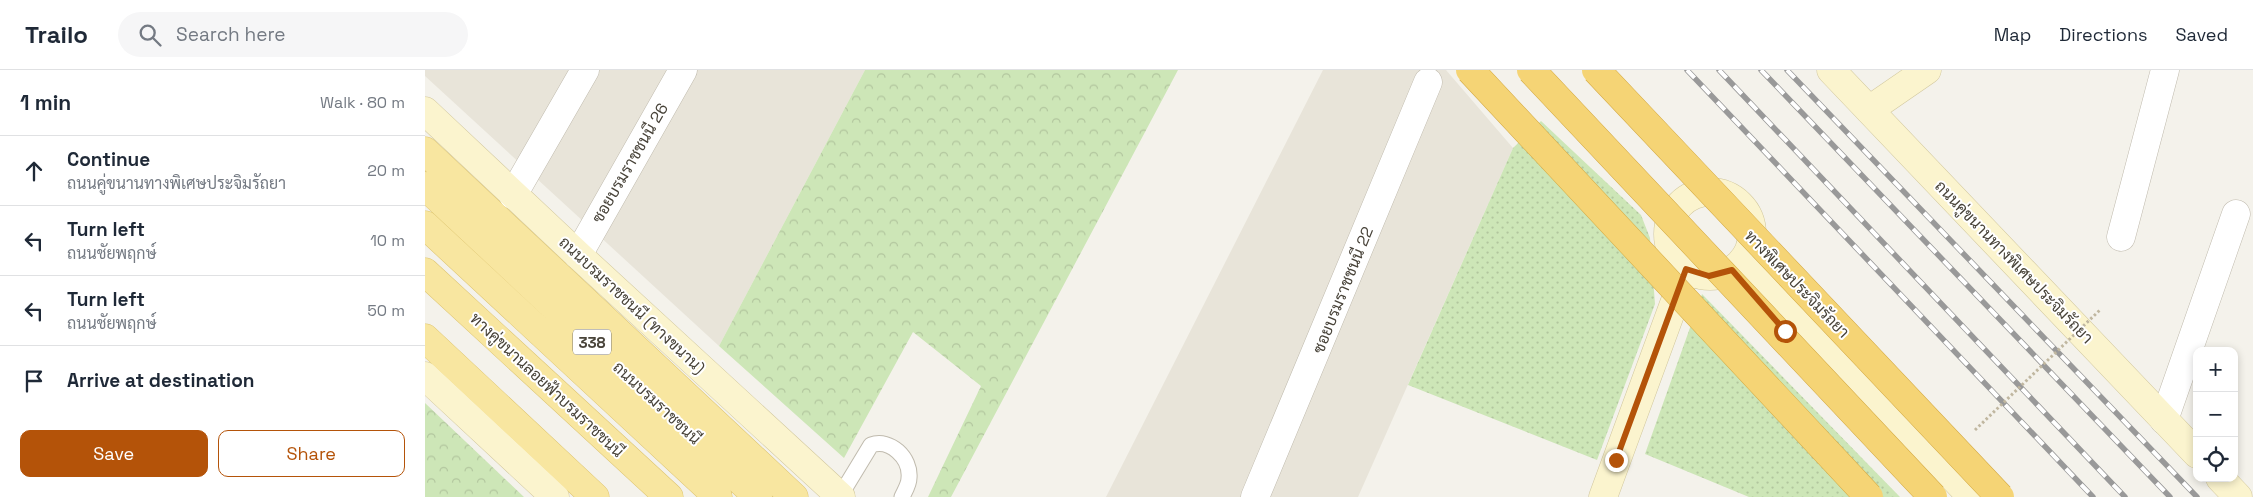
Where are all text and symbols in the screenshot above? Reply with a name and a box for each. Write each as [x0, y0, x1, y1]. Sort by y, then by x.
search box [118, 12, 468, 57]
text: Trailo [25, 19, 88, 50]
icon: search [136, 21, 164, 49]
text: Search here [176, 22, 286, 47]
text: Map [1994, 23, 2031, 46]
text: Directions [2059, 23, 2148, 46]
text: Saved [2176, 23, 2228, 46]
text: 1 min [20, 89, 71, 116]
text: Walk · 80 m [320, 92, 405, 113]
street label: ซอยบรมราชชนนี 26 [586, 99, 673, 227]
text: Continue [67, 147, 150, 172]
icon: ahead [20, 157, 48, 185]
text: 20 m [367, 160, 405, 181]
text: ถนนคู่ขนานทางพิเศษประจิมรัถยา [67, 173, 286, 194]
street label: ถนนคู่ขนานทางพิเศษประจิมรัถยา [1930, 176, 2098, 349]
text: Turn left [67, 217, 145, 242]
street label: ซอยบรมราชชนนี 22 [1307, 223, 1378, 357]
street label: ทางพิเศษประจิมรัถยา [1740, 226, 1854, 342]
icon: left [20, 227, 48, 255]
text: 10 m [370, 230, 405, 251]
street label: ถนนบรมราชชนนี (ทางขนาน) [555, 231, 710, 378]
text: ถนนชัยพฤกษ์ [67, 243, 156, 264]
text: Turn left [67, 287, 145, 312]
icon: left [20, 297, 48, 325]
text: 50 m [367, 300, 405, 321]
street label: ทางคู่ขนานลอยฟ้าบรมราชชนนี [465, 307, 629, 463]
text: ถนนชัยพฤกษ์ [67, 313, 156, 334]
route start [1774, 320, 1797, 343]
road number: 338 [573, 330, 611, 354]
map controls [2193, 347, 2238, 482]
button: + [2193, 347, 2238, 392]
street label: ถนนบรมราชชนนี [609, 356, 706, 449]
icon: arrive [20, 367, 48, 395]
text: Arrive at destination [67, 368, 255, 393]
button: − [2193, 392, 2238, 437]
button: Save [20, 430, 208, 477]
button: Share [218, 430, 405, 477]
button: locate [2193, 437, 2238, 482]
route end [1605, 449, 1628, 472]

